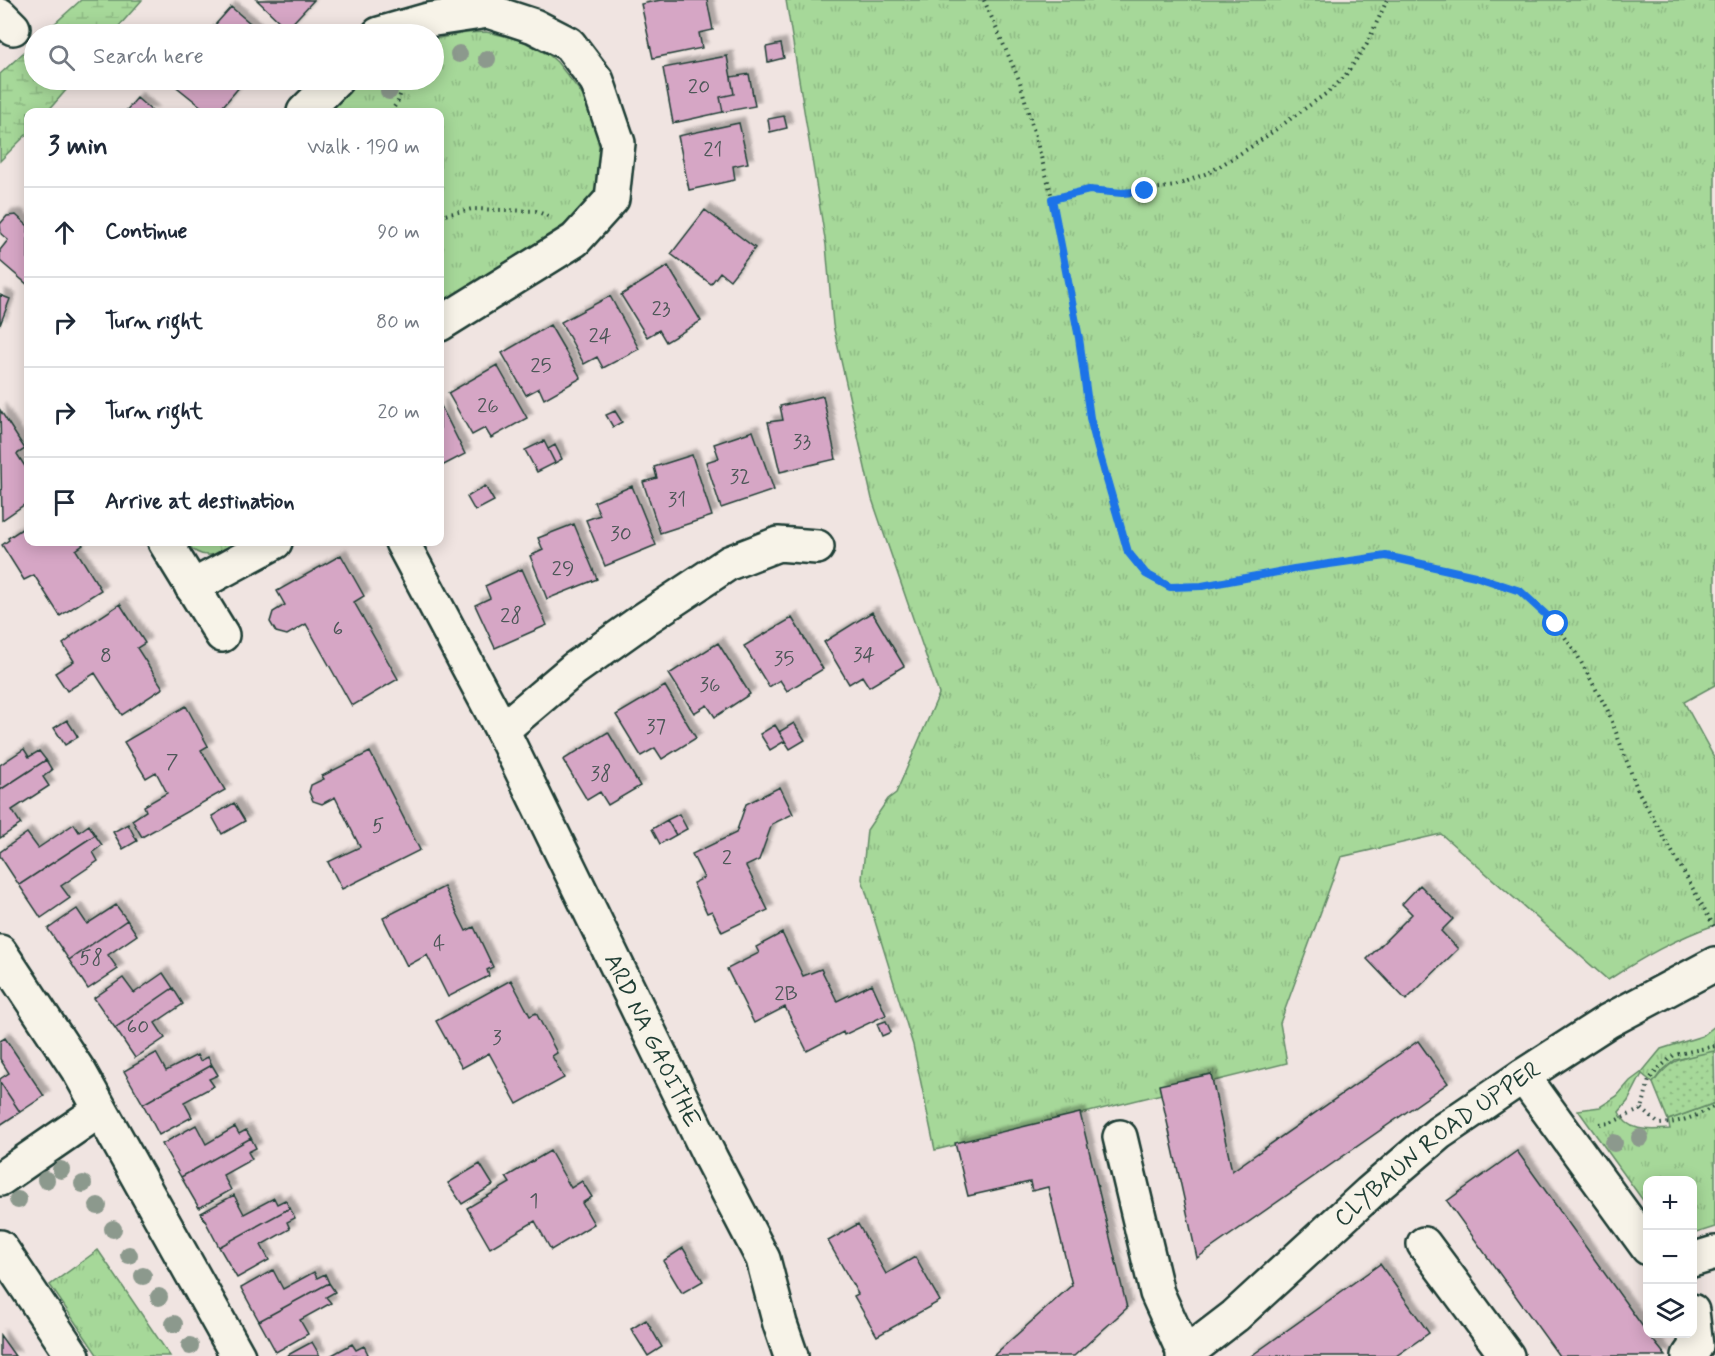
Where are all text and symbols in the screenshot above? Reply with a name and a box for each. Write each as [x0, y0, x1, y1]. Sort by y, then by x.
search box [24, 24, 444, 90]
icon: search [45, 41, 78, 74]
text: Search here [93, 43, 204, 71]
house number: 20 [688, 73, 710, 101]
text: 3 min [48, 130, 108, 164]
text: Walk · 190 m [307, 134, 420, 161]
house number: 21 [703, 136, 723, 164]
route end [1131, 177, 1157, 203]
icon: ahead [48, 216, 81, 249]
text: Continue [105, 218, 187, 246]
text: 90 m [377, 219, 420, 246]
house number: 23 [651, 295, 671, 323]
icon: right [48, 306, 81, 339]
text: Turn right [105, 308, 203, 336]
text: 80 m [376, 309, 420, 336]
house number: 24 [588, 322, 612, 350]
house number: 25 [530, 352, 552, 380]
house number: 26 [477, 392, 499, 420]
icon: right [48, 396, 81, 429]
text: Turn right [105, 398, 203, 426]
text: 20 m [377, 399, 420, 426]
house number: 33 [793, 428, 811, 456]
house number: 32 [730, 463, 750, 491]
icon: arrive [48, 486, 81, 519]
house number: 31 [668, 486, 686, 514]
text: Arrive at destination [105, 488, 295, 516]
house number: 30 [610, 520, 632, 548]
house number: 29 [552, 555, 574, 583]
house number: 28 [500, 602, 522, 630]
route start [1542, 610, 1568, 636]
house number: 6 [333, 615, 343, 643]
house number: 34 [853, 641, 875, 669]
house number: 8 [100, 642, 112, 670]
house number: 35 [774, 645, 794, 673]
house number: 36 [699, 671, 721, 699]
house number: 37 [646, 713, 666, 741]
house number: 7 [166, 748, 179, 776]
house number: 38 [591, 760, 612, 788]
house number: 5 [372, 812, 384, 840]
house number: 2 [722, 844, 732, 872]
house number: 4 [433, 930, 445, 958]
house number: 58 [79, 944, 103, 972]
street label: ARD NA GAOITHE [596, 949, 707, 1133]
house number: 2B [774, 980, 798, 1008]
house number: 60 [127, 1013, 149, 1041]
house number: 3 [492, 1024, 502, 1052]
street label: CLYBAUN ROAD UPPER [1328, 1055, 1547, 1234]
map controls [1643, 1176, 1697, 1338]
button: + [1643, 1176, 1697, 1230]
house number: 1 [529, 1187, 539, 1215]
button: − [1643, 1230, 1697, 1284]
button: layers [1643, 1284, 1697, 1338]

